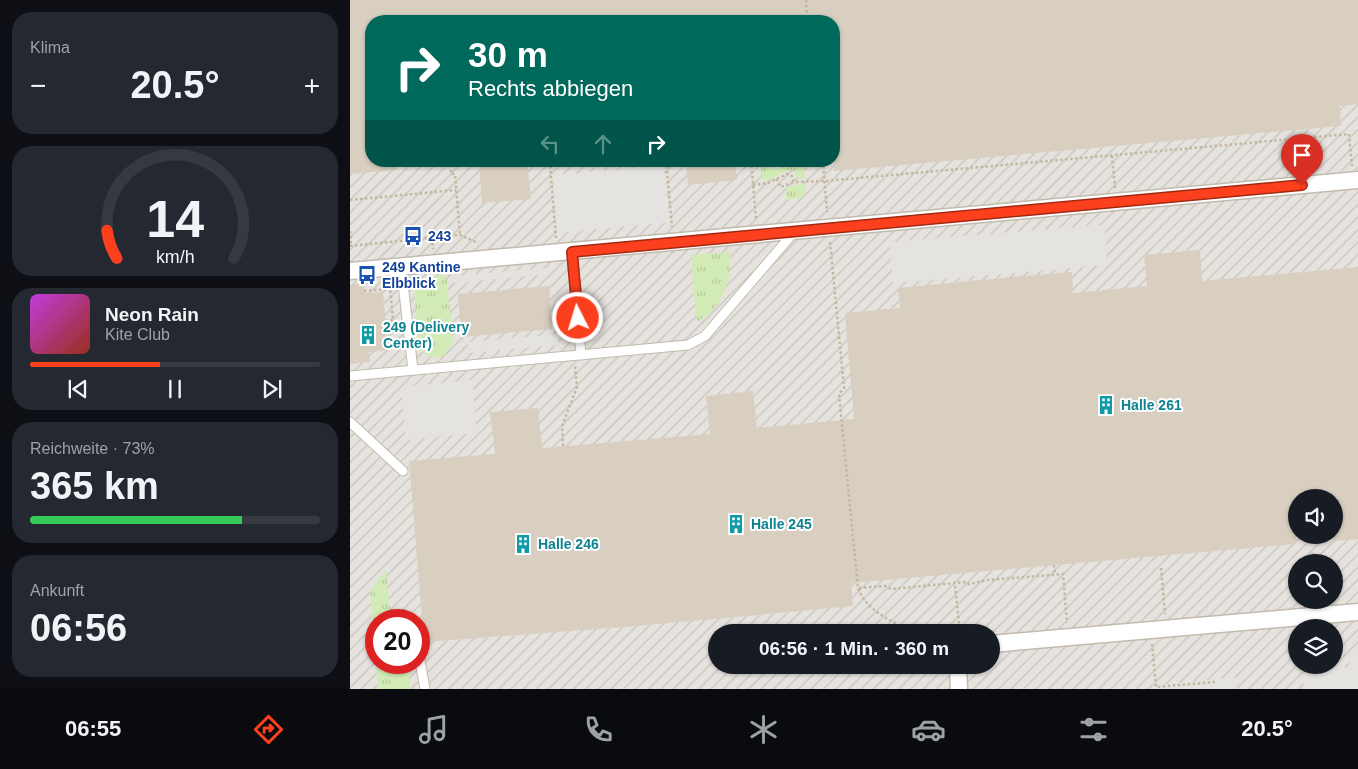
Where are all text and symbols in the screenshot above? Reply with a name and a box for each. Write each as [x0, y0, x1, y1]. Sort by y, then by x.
icon: right [385, 35, 450, 100]
text: 30 m [468, 35, 548, 74]
text: Klima [30, 39, 70, 56]
text: 20.5° [130, 64, 220, 106]
text: − [30, 70, 46, 101]
text: + [304, 70, 320, 101]
text: Rechts abbiegen [468, 76, 633, 101]
icon: left [536, 130, 564, 158]
icon: ahead [589, 130, 617, 158]
icon: right [642, 130, 670, 158]
pin [1281, 134, 1323, 185]
icon: arrive [1288, 141, 1316, 169]
text: 14 [146, 190, 204, 248]
bus stop icon: 243 [402, 225, 424, 247]
place label: 243 [428, 228, 452, 244]
text: km/h [156, 247, 194, 267]
place label: 249 Kantine Elbblick [382, 259, 461, 291]
bus stop icon: 249 Kantine Elbblick [356, 264, 378, 286]
position arrow [551, 291, 603, 343]
text: Neon Rain [105, 304, 199, 325]
place label: 249 (Delivery Center) [383, 319, 470, 351]
building icon: 249 (Delivery Center) [357, 324, 379, 346]
text: Kite Club [105, 326, 170, 343]
icon: previous [64, 375, 92, 403]
icon: pause [161, 375, 189, 403]
icon: next [258, 375, 286, 403]
building icon: Halle 261 [1095, 394, 1117, 416]
place label: Halle 261 [1121, 397, 1182, 413]
text: Reichweite · 73% [30, 440, 155, 457]
text: 365 km [30, 465, 159, 507]
map controls [1288, 489, 1343, 674]
button: sound [1288, 489, 1343, 544]
building icon: Halle 245 [725, 513, 747, 535]
place label: Halle 245 [751, 516, 812, 532]
building icon: Halle 246 [512, 533, 534, 555]
place label: Halle 246 [538, 536, 599, 552]
button: search [1288, 554, 1343, 609]
text: Ankunft [30, 582, 84, 599]
text: 06:56 [30, 607, 127, 649]
speed limit sign: 20 [365, 609, 430, 674]
button: layers [1288, 619, 1343, 674]
text: 06:56 · 1 Min. · 360 m [759, 638, 949, 659]
icon: directions [251, 712, 286, 747]
icon: music [416, 712, 451, 747]
icon: phone [581, 712, 616, 747]
icon: climate [746, 712, 781, 747]
icon: car [911, 712, 946, 747]
icon: filters [1076, 712, 1111, 747]
text: 06:55 [65, 716, 121, 741]
text: 20.5° [1241, 716, 1293, 741]

